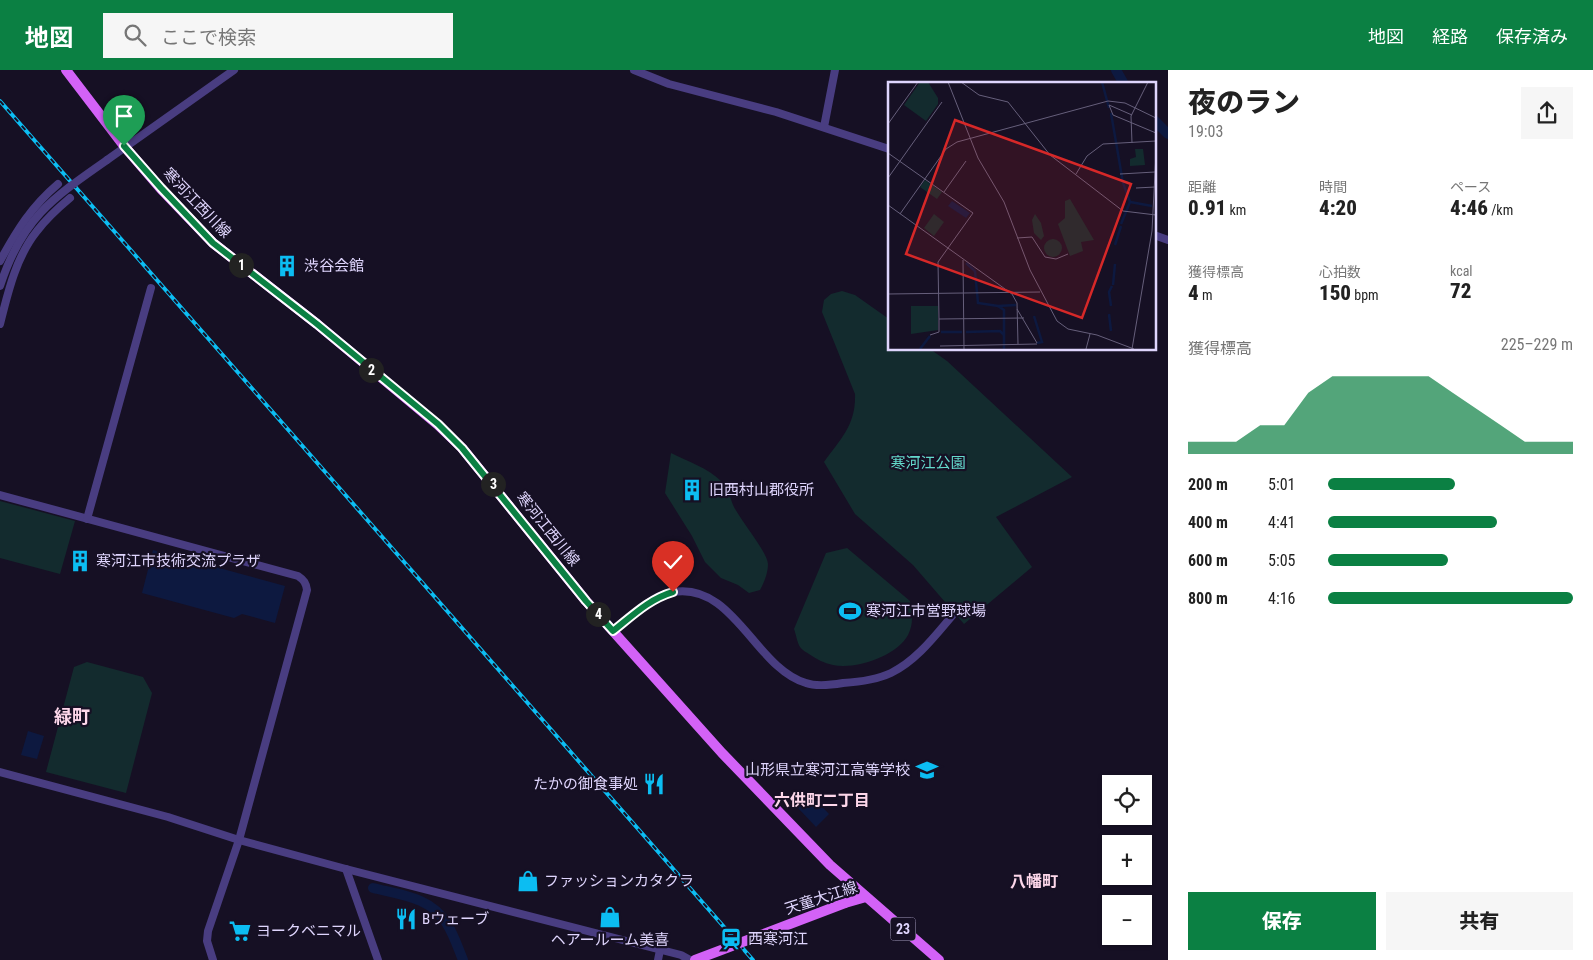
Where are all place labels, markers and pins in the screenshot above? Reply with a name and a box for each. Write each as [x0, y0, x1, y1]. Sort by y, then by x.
pin [103, 95, 145, 146]
pin: 1 [228, 252, 254, 278]
building icon: 渋谷会館 [274, 253, 300, 279]
place label: 渋谷会館 [304, 257, 364, 275]
pin: 2 [358, 358, 384, 382]
pin: 3 [480, 472, 506, 496]
building icon: 旧西村山郡役所 [679, 477, 705, 503]
place label: 旧西村山郡役所 [709, 481, 814, 499]
pin [652, 541, 694, 592]
building icon: 寒河江市技術交流プラザ [67, 548, 93, 574]
place label: 寒河江市技術交流プラザ [96, 552, 261, 570]
sports icon: 寒河江市営野球場 [837, 598, 863, 624]
pin: 4 [586, 602, 610, 626]
place label: 寒河江市営野球場 [866, 602, 986, 620]
school or university icon: 山形県立寒河江高等学校 [914, 757, 940, 783]
place label: 山形県立寒河江高等学校 [745, 761, 910, 779]
restaurant icon: たかの御食事処 [641, 771, 667, 797]
place label: たかの御食事処 [533, 775, 638, 793]
shop icon: ファッションカタクラ [515, 868, 541, 894]
place label: ファッションカタクラ [544, 872, 694, 890]
shop icon: ヘアールーム美喜 [597, 904, 623, 930]
restaurant icon: Bウェーブ [393, 906, 419, 932]
place label: Bウェーブ [422, 910, 489, 928]
supermarket icon: ヨークベニマル [227, 918, 253, 944]
place label: ヨークベニマル [256, 922, 361, 940]
station icon: 西寒河江 [718, 926, 744, 952]
place label: 西寒河江 [748, 930, 808, 948]
place label: ヘアールーム美喜 [551, 931, 669, 949]

